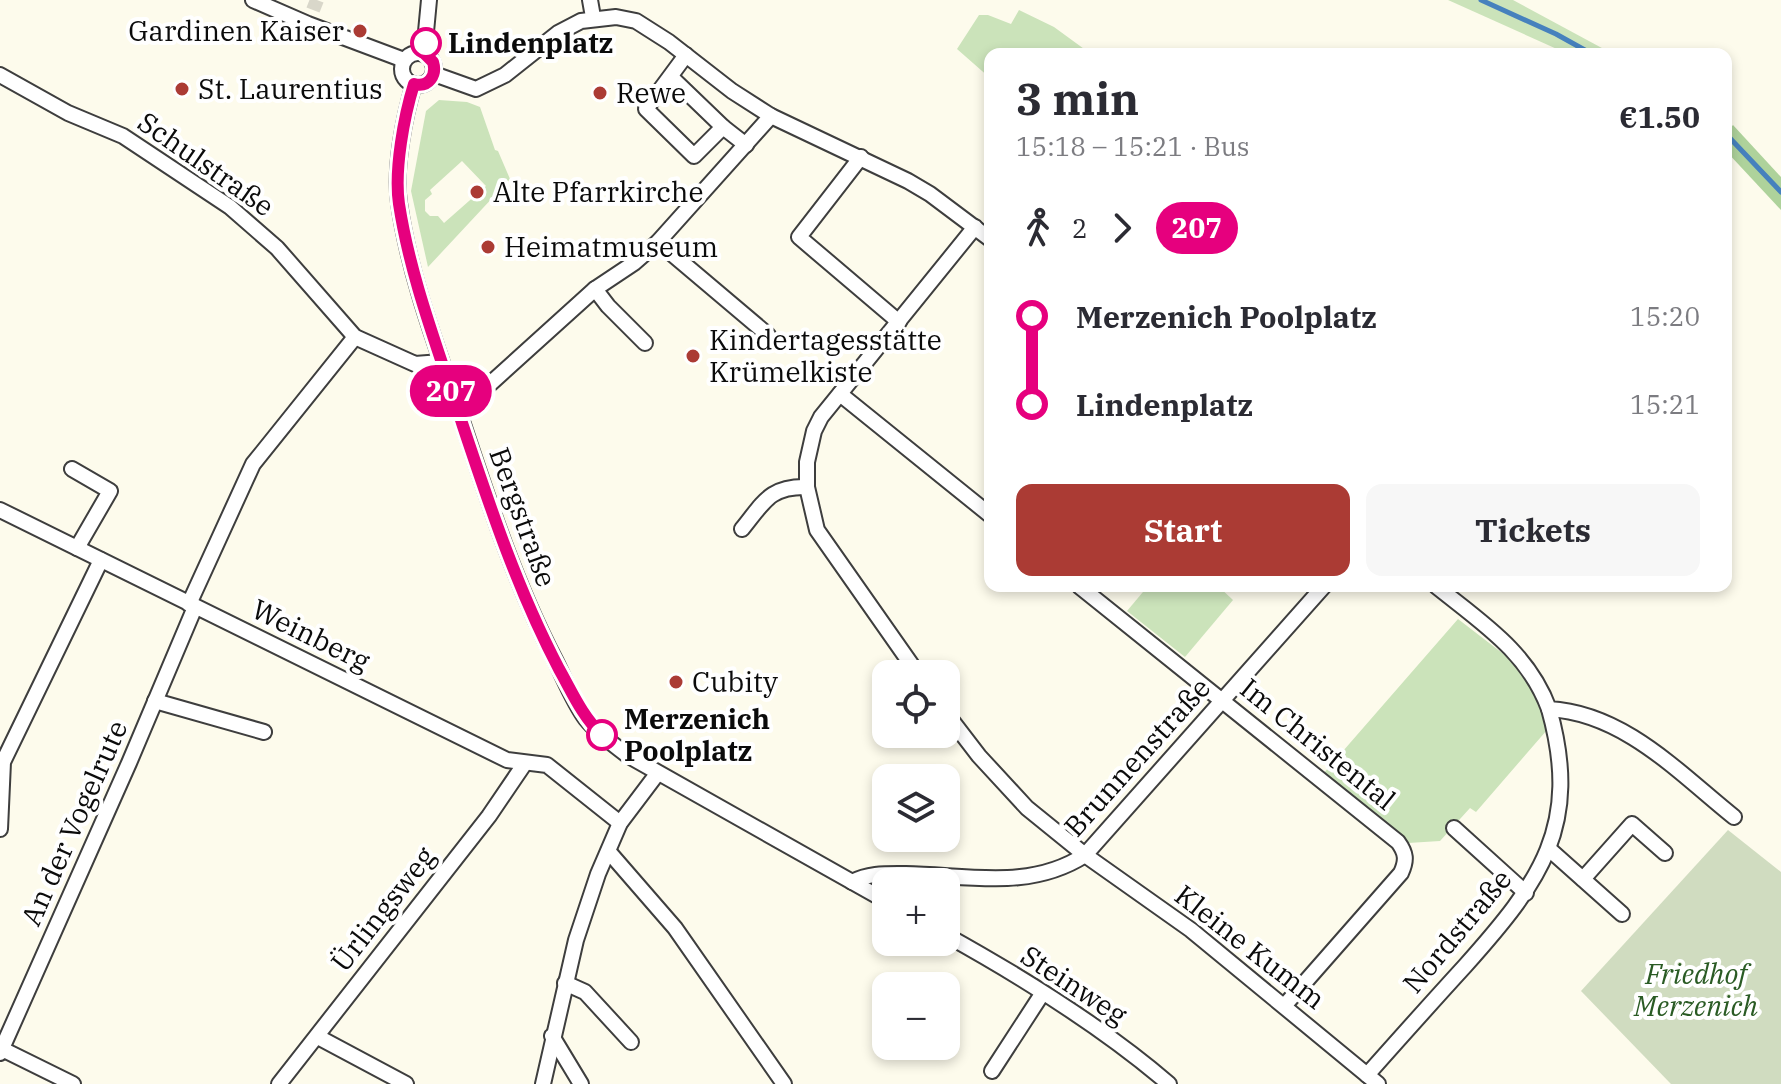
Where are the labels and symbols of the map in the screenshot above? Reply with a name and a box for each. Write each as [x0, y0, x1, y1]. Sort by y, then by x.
place label: Gardinen Kaiser [128, 12, 345, 49]
marker: Gardinen Kaiser [351, 22, 369, 40]
place label: Lindenplatz [448, 24, 613, 61]
marker: Lindenplatz [411, 28, 441, 58]
place label: St. Laurentius [198, 70, 383, 107]
place label: Rewe [616, 74, 686, 111]
marker: St. Laurentius [173, 80, 191, 98]
marker: Rewe [591, 84, 609, 102]
street label: Schulstraße [131, 103, 282, 224]
place label: Alte Pfarrkirche [493, 173, 703, 210]
marker: Alte Pfarrkirche [468, 183, 486, 201]
place label: Heimatmuseum [504, 228, 718, 265]
marker: Heimatmuseum [479, 238, 497, 256]
place label: Kindertagesstätte Krümelkiste [709, 321, 942, 390]
marker: Kindertagesstätte Krümelkiste [684, 347, 702, 365]
line badge: 207 [405, 365, 497, 417]
street label: Bergstraße [481, 442, 566, 591]
street label: Weinberg [246, 590, 377, 679]
place label: Cubity [692, 663, 778, 700]
street label: Brunnenstraße [1055, 669, 1218, 844]
street label: Im Christental [1233, 670, 1404, 818]
marker: Cubity [667, 673, 685, 691]
place label: Merzenich Poolplatz [624, 700, 770, 769]
street label: An der Vogelrute [12, 714, 135, 931]
marker: Merzenich Poolplatz [587, 720, 617, 750]
street label: Ürlingsweg [322, 839, 443, 979]
street label: Nordstraße [1394, 861, 1519, 1000]
street label: Kleine Kumm [1168, 876, 1333, 1017]
street label: Steinweg [1014, 936, 1134, 1033]
park label: Friedhof Merzenich [1633, 955, 1758, 1024]

